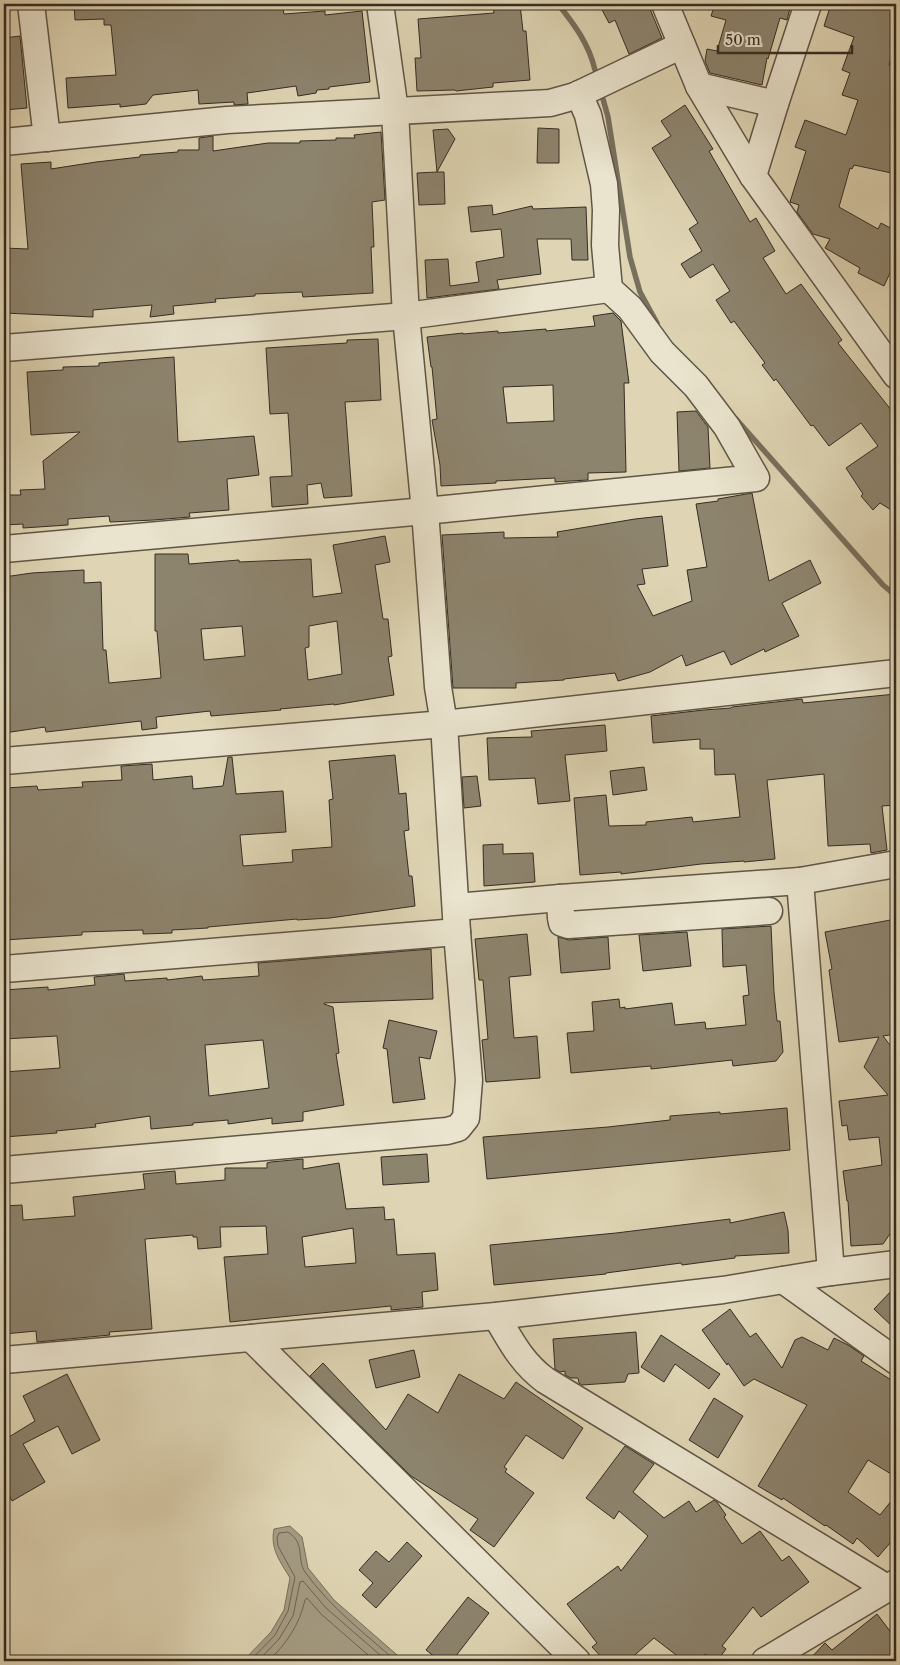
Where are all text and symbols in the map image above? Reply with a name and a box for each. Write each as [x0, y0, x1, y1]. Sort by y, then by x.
scale bar [718, 22, 851, 54]
text: 50 m [725, 30, 761, 49]

